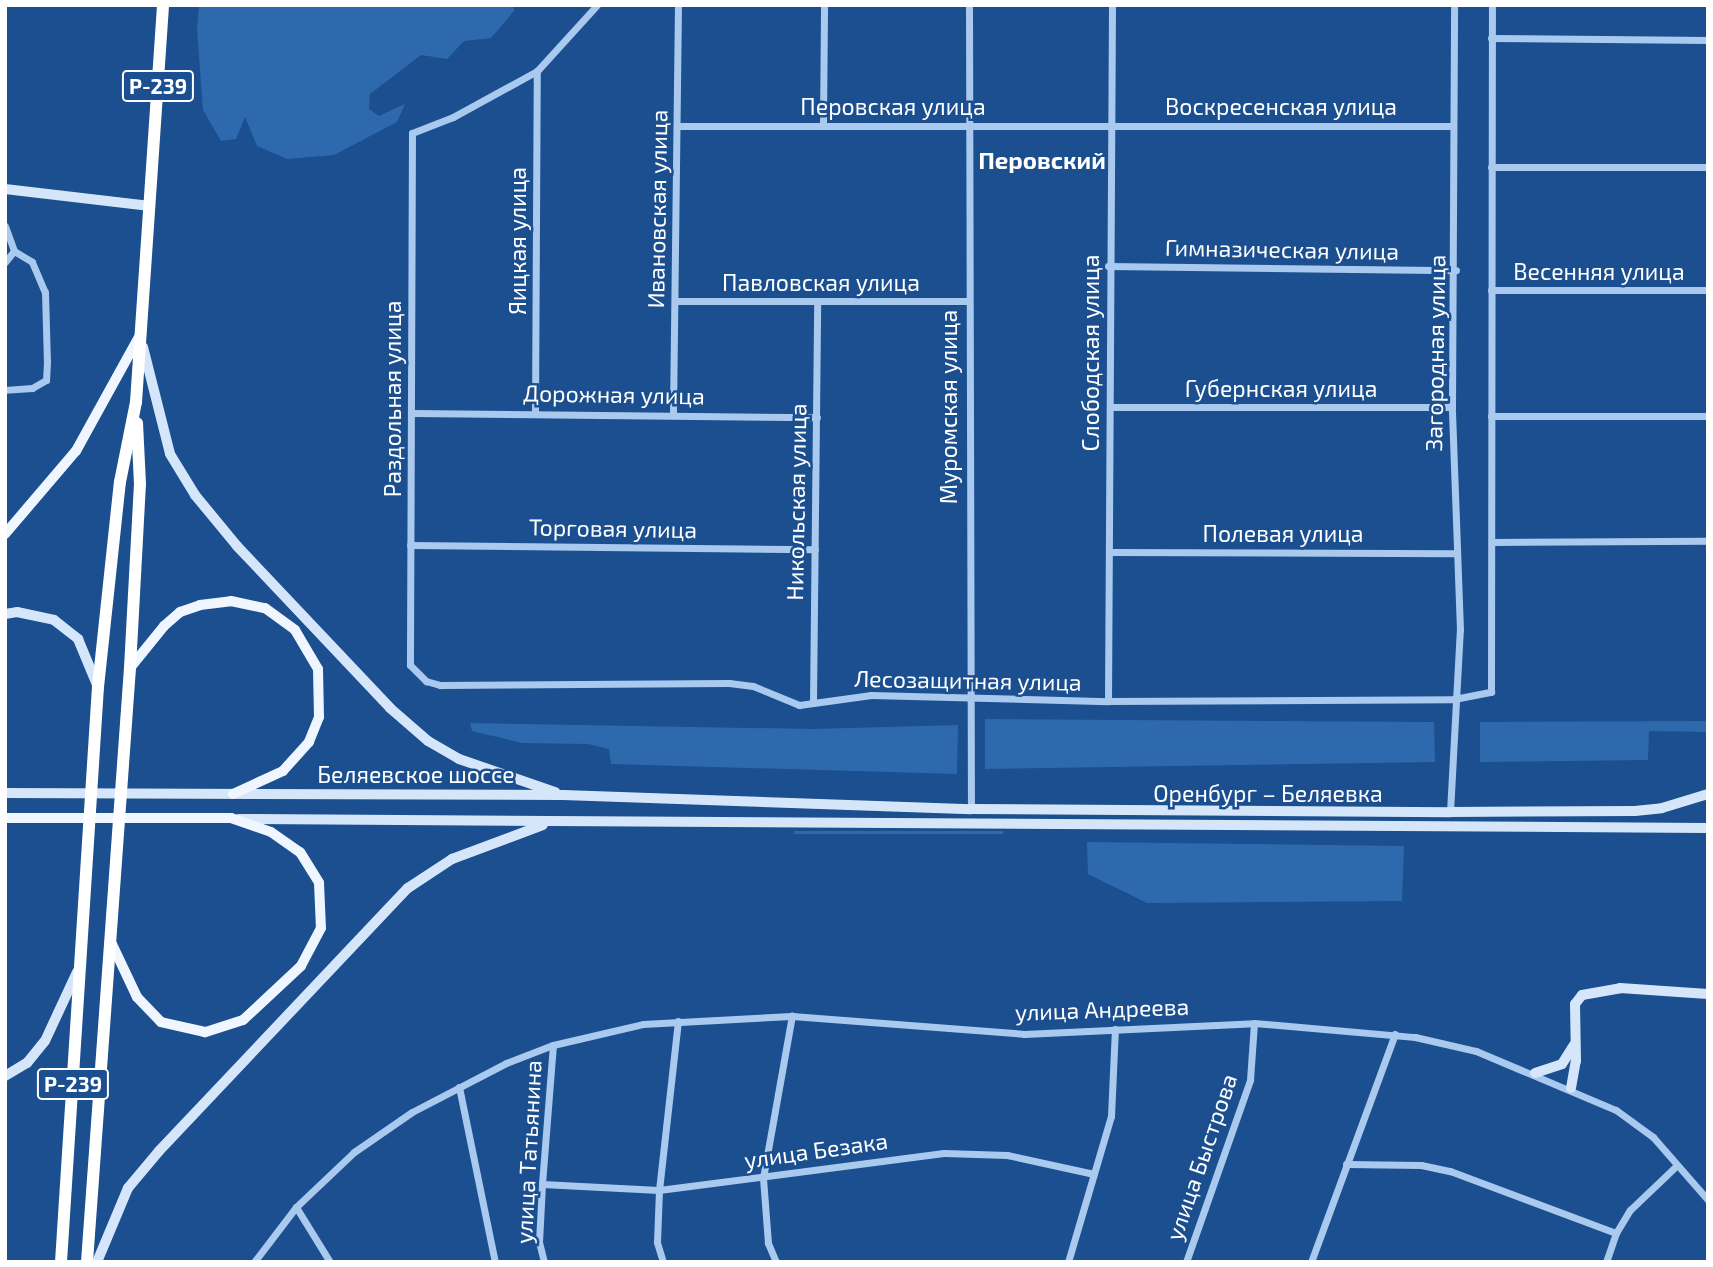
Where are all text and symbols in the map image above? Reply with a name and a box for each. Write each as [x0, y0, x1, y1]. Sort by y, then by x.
road number: Р-239 [121, 68, 195, 104]
street label: Перовская улица [800, 92, 986, 120]
street label: Воскресенская улица [1165, 92, 1397, 120]
street label: Ивановская улица [641, 109, 673, 309]
district label: Перовский [978, 146, 1106, 174]
street label: Яицкая улица [503, 167, 531, 315]
street label: Гимназическая улица [1165, 233, 1399, 265]
street label: Загородная улица [1419, 254, 1451, 452]
street label: Слободская улица [1076, 255, 1104, 451]
street label: Весенняя улица [1513, 257, 1685, 285]
street label: Павловская улица [722, 268, 920, 296]
street label: Раздольная улица [378, 301, 406, 497]
street label: Муромская улица [934, 310, 962, 504]
street label: Губернская улица [1185, 374, 1377, 402]
street label: Дорожная улица [523, 379, 705, 409]
street label: Никольская улица [780, 403, 812, 601]
street label: Торговая улица [529, 513, 697, 543]
street label: Полевая улица [1203, 519, 1363, 547]
street label: Лесозащитная улица [854, 664, 1082, 696]
street label: Беляевское шоссе [317, 760, 515, 788]
street label: Оренбург – Беляевка [1153, 779, 1383, 807]
street label: улица Андреева [1014, 992, 1190, 1026]
street label: улица Татьянина [509, 1059, 547, 1245]
road number: Р-239 [36, 1066, 110, 1102]
street label: улица Быстрова [1160, 1070, 1242, 1244]
street label: улица Безака [742, 1126, 890, 1174]

